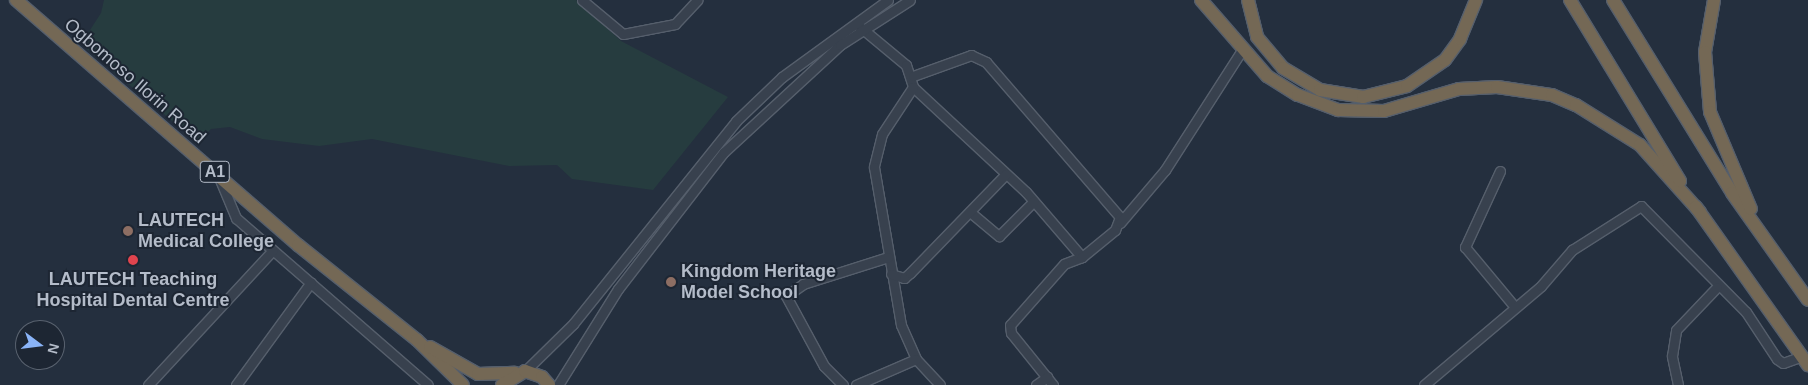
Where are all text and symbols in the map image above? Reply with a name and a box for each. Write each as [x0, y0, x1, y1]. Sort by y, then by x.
street label: Ogbomoso Ilorin Road [60, 14, 210, 148]
road number: A1 [199, 158, 231, 186]
place label: LAUTECH Medical College [138, 210, 274, 252]
marker: LAUTECH Medical College [122, 225, 134, 237]
marker: LAUTECH Teaching Hospital Dental Centre [126, 253, 140, 267]
place label: Kingdom Heritage Model School [681, 261, 836, 304]
place label: LAUTECH Teaching Hospital Dental Centre [36, 269, 230, 312]
marker: Kingdom Heritage Model School [665, 276, 677, 288]
north arrow [15, 320, 65, 370]
text: N [44, 342, 63, 356]

